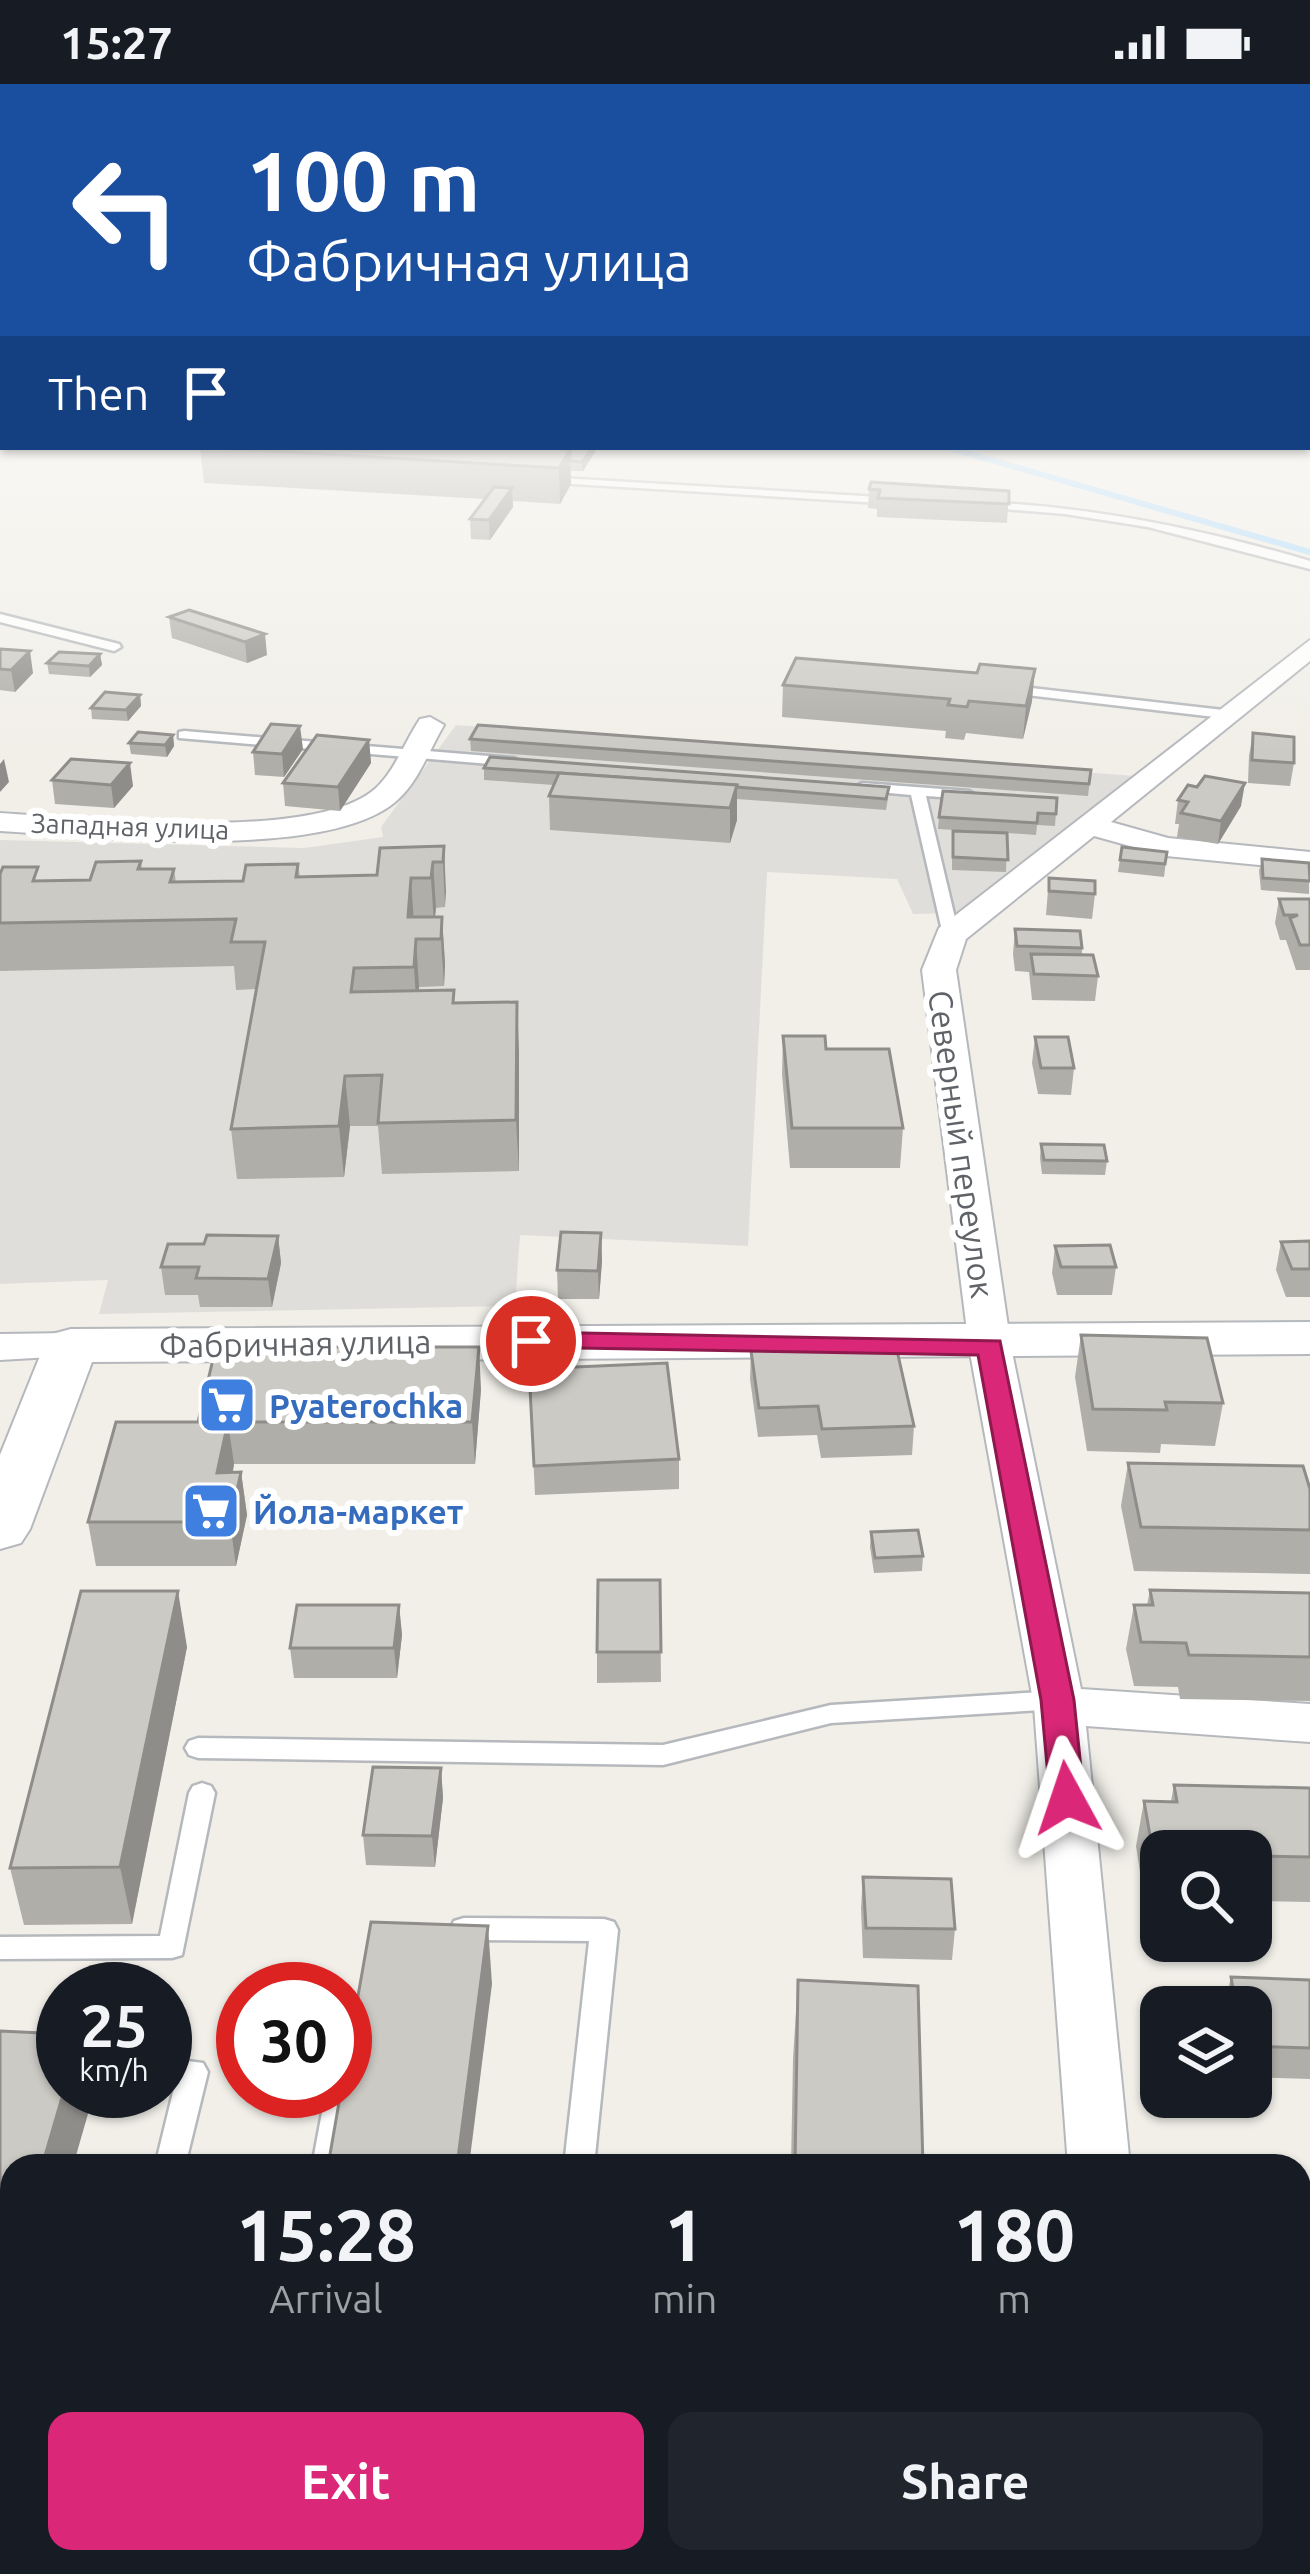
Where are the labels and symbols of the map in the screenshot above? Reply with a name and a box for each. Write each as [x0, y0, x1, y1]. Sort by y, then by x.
street label: Западная улица [30, 808, 230, 844]
street label: Северный переулок [922, 988, 1002, 1300]
pin [480, 1290, 582, 1392]
street label: Фабричная улица [158, 1322, 432, 1364]
supermarket icon: Pyaterochka [196, 1374, 258, 1436]
place label: Pyaterochka [269, 1387, 463, 1424]
supermarket icon: Йола-маркет [180, 1480, 242, 1542]
place label: Йола-маркет [253, 1493, 464, 1530]
position arrow [1004, 1735, 1130, 1861]
speed limit sign: 30 [216, 1962, 372, 2118]

